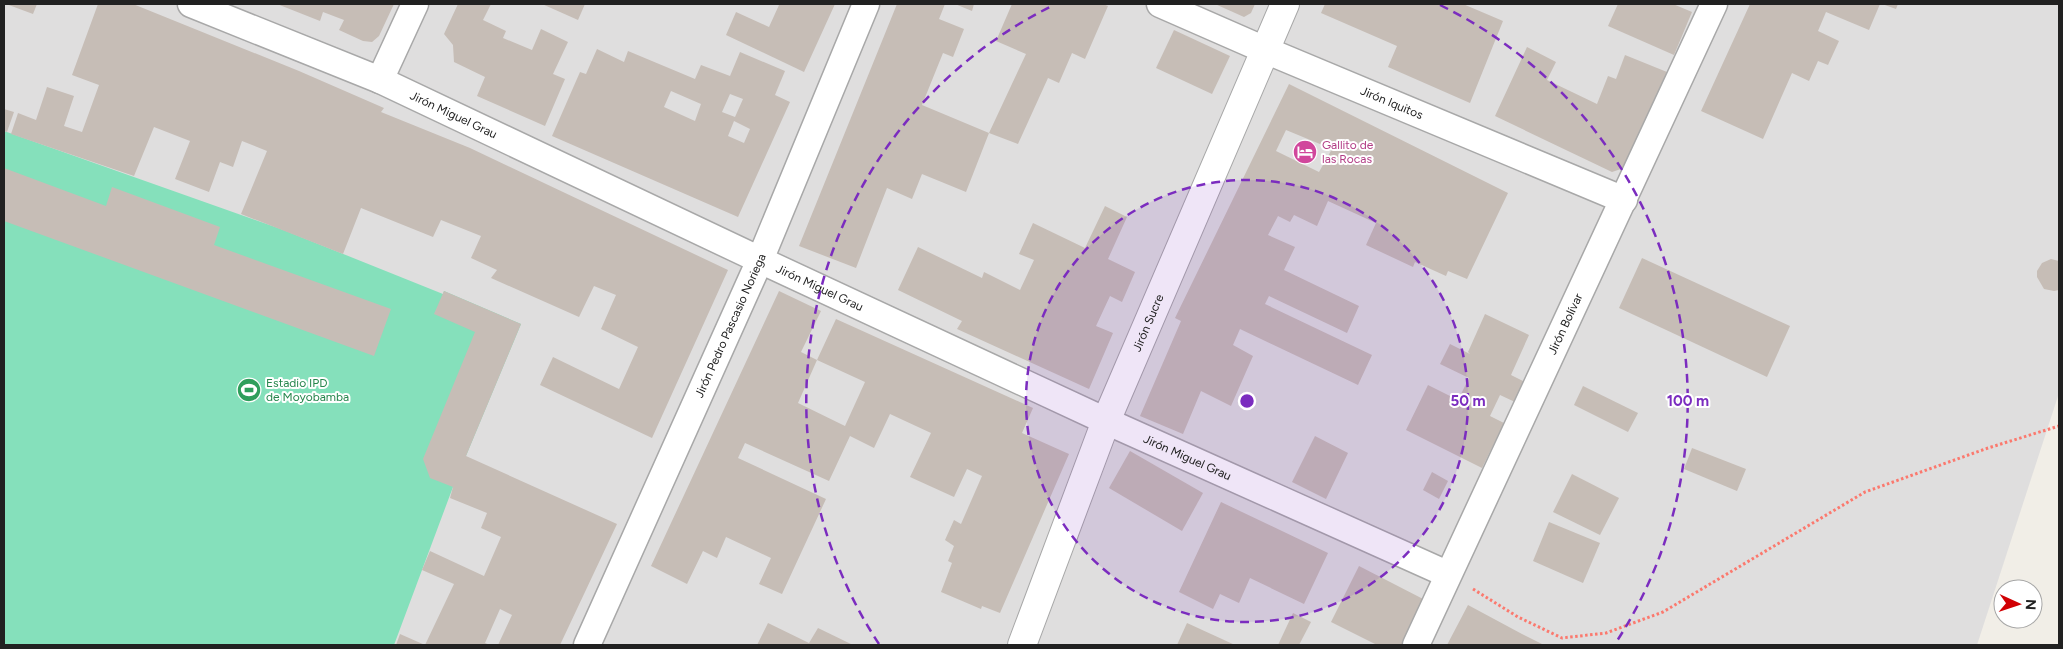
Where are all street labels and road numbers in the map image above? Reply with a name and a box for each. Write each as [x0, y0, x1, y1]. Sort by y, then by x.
street label: Jirón Iquitos [1358, 84, 1425, 122]
street label: Jirón Miguel Grau [408, 88, 499, 141]
street label: Jirón Pedro Pascasio Noriega [692, 252, 769, 400]
street label: Jirón Miguel Grau [774, 261, 865, 314]
street label: Jirón Bolívar [1545, 291, 1585, 357]
street label: Jirón Sucre [1130, 292, 1167, 354]
street label: Jirón Miguel Grau [1141, 432, 1233, 483]

